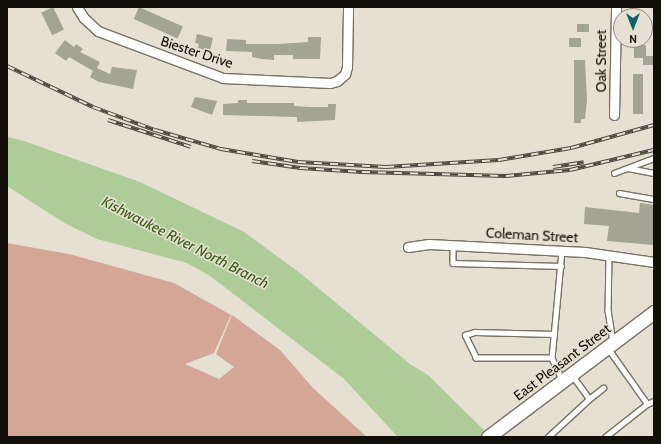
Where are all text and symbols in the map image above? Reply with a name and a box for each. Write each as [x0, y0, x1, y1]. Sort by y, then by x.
north arrow [613, 8, 653, 48]
street label: Oak Street [593, 30, 609, 92]
street label: Biester Drive [159, 32, 235, 72]
text: N [629, 32, 637, 46]
water label: Kishwaukee River North Branch [98, 193, 272, 293]
street label: Coleman Street [485, 224, 579, 246]
street label: East Pleasant Street [510, 320, 614, 404]

